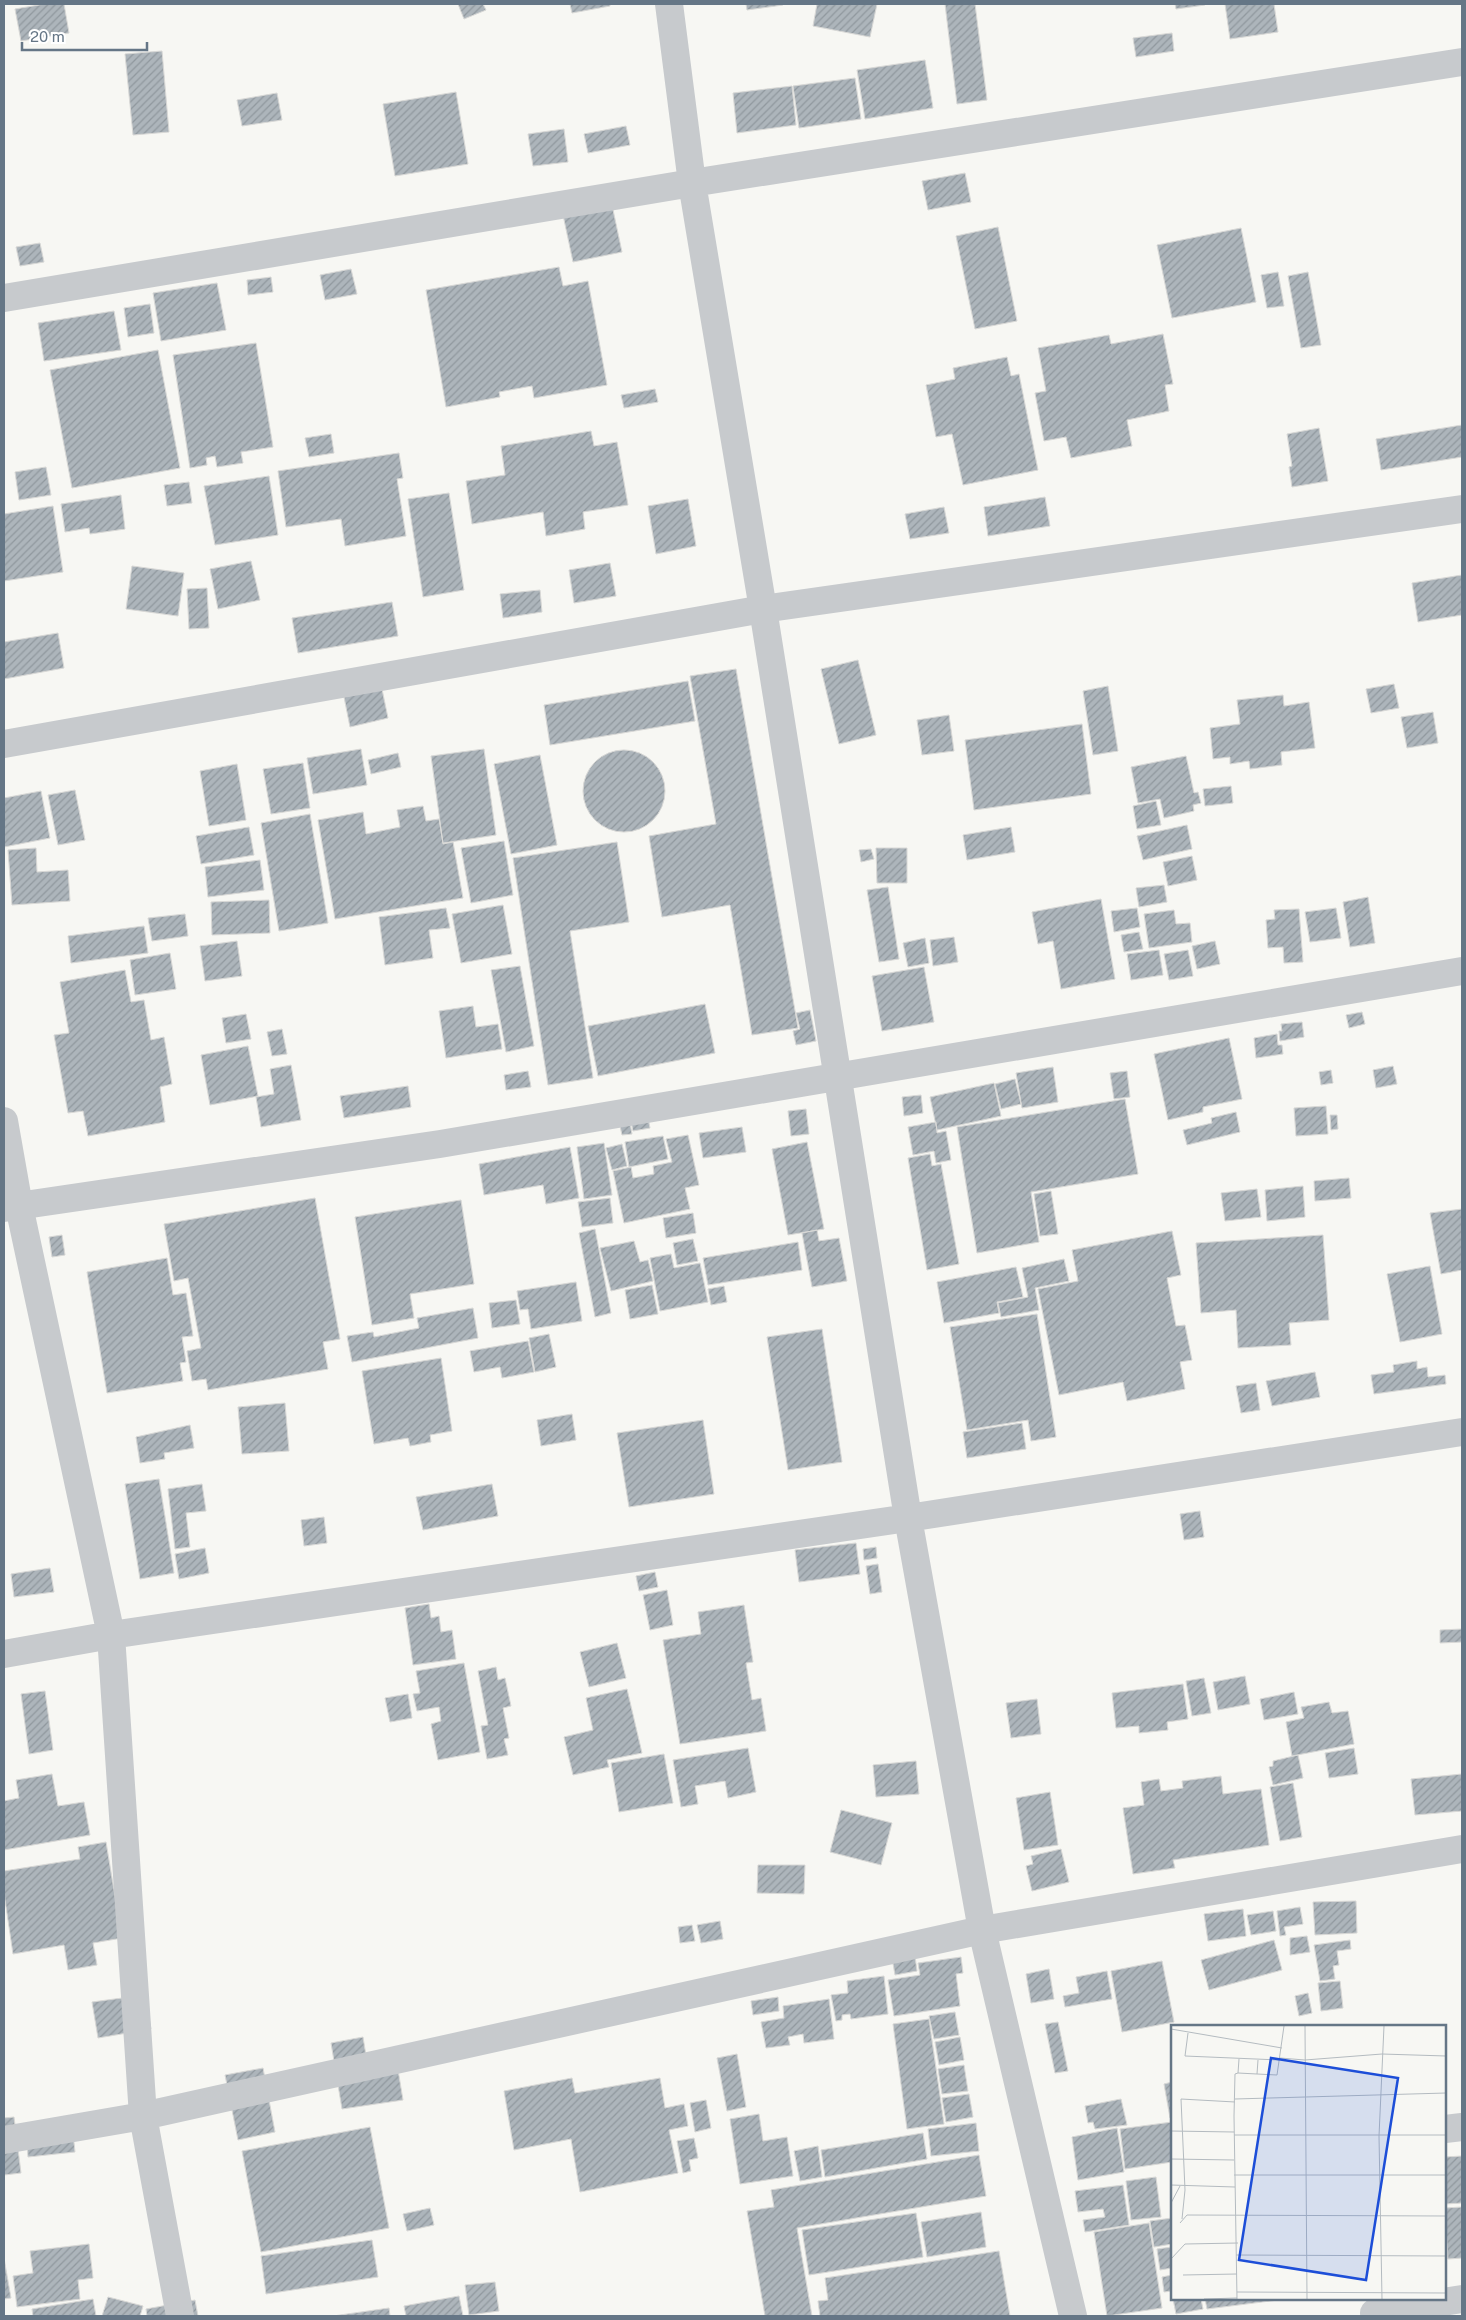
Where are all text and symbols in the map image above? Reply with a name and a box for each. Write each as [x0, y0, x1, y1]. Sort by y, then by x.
scale bar [22, 20, 148, 52]
text: 20 m [30, 28, 65, 45]
inset map [1171, 2025, 1446, 2300]

